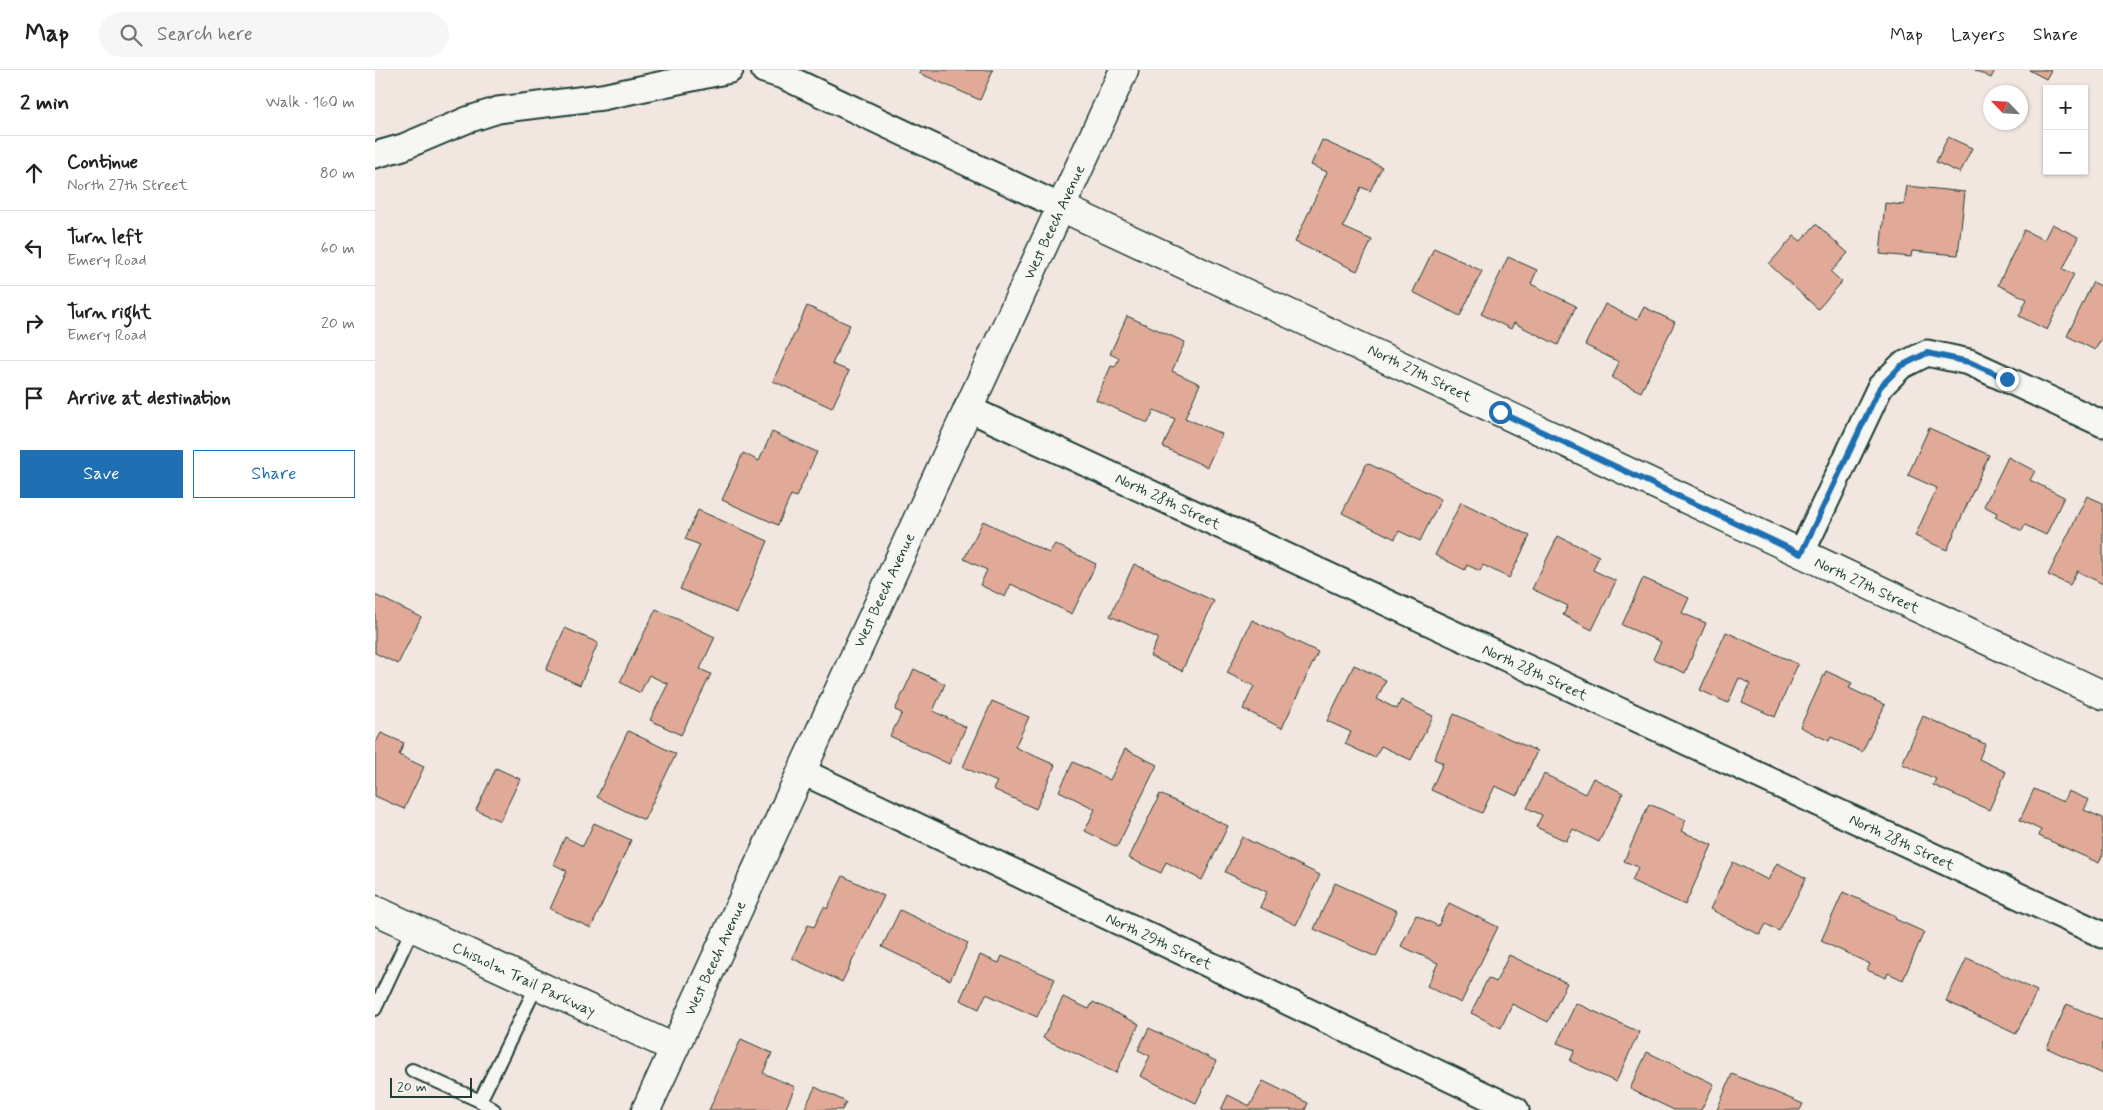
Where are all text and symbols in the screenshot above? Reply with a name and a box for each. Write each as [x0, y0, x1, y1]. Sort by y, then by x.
search box [99, 12, 449, 57]
text: Map [25, 19, 69, 50]
icon: search [117, 21, 145, 49]
text: Search here [157, 22, 253, 47]
text: Map [1890, 23, 1923, 47]
text: Layers [1951, 23, 2005, 47]
text: Share [2033, 23, 2078, 47]
north arrow [1983, 85, 2028, 130]
map controls [2043, 85, 2088, 175]
button: + [2043, 85, 2088, 130]
text: 2 min [20, 89, 69, 117]
text: Walk · 160 m [265, 92, 355, 113]
button: − [2043, 130, 2088, 175]
text: Continue [67, 150, 138, 175]
icon: ahead [20, 159, 48, 187]
street label: West Beech Avenue [1020, 162, 1090, 283]
text: 80 m [320, 163, 355, 184]
text: North 27th Street [67, 175, 188, 196]
text: Turn left [67, 225, 143, 250]
icon: left [20, 234, 48, 262]
text: 60 m [321, 238, 355, 259]
text: Emery Road [67, 250, 147, 271]
text: Turn right [67, 300, 151, 325]
icon: right [20, 309, 48, 337]
text: 20 m [321, 313, 355, 334]
text: Emery Road [67, 325, 147, 346]
street label: North 27th Street [1364, 340, 1475, 408]
route end [1996, 368, 2019, 391]
icon: arrive [20, 384, 48, 412]
text: Arrive at destination [67, 386, 231, 411]
route start [1489, 401, 1512, 424]
button: Save [20, 450, 183, 498]
button: Share [193, 450, 355, 498]
street label: North 28th Street [1112, 469, 1224, 535]
street label: West Beech Avenue [850, 530, 920, 651]
street label: North 27th Street [1811, 553, 1922, 619]
street label: North 28th Street [1479, 640, 1591, 706]
street label: North 28th Street [1846, 810, 1958, 876]
street label: West Beech Avenue [681, 898, 751, 1019]
street label: North 29th Street [1102, 909, 1215, 975]
street label: Chisholm Trail Parkway [449, 938, 598, 1022]
scale bar [390, 1075, 473, 1098]
text: 20 m [397, 1078, 427, 1096]

